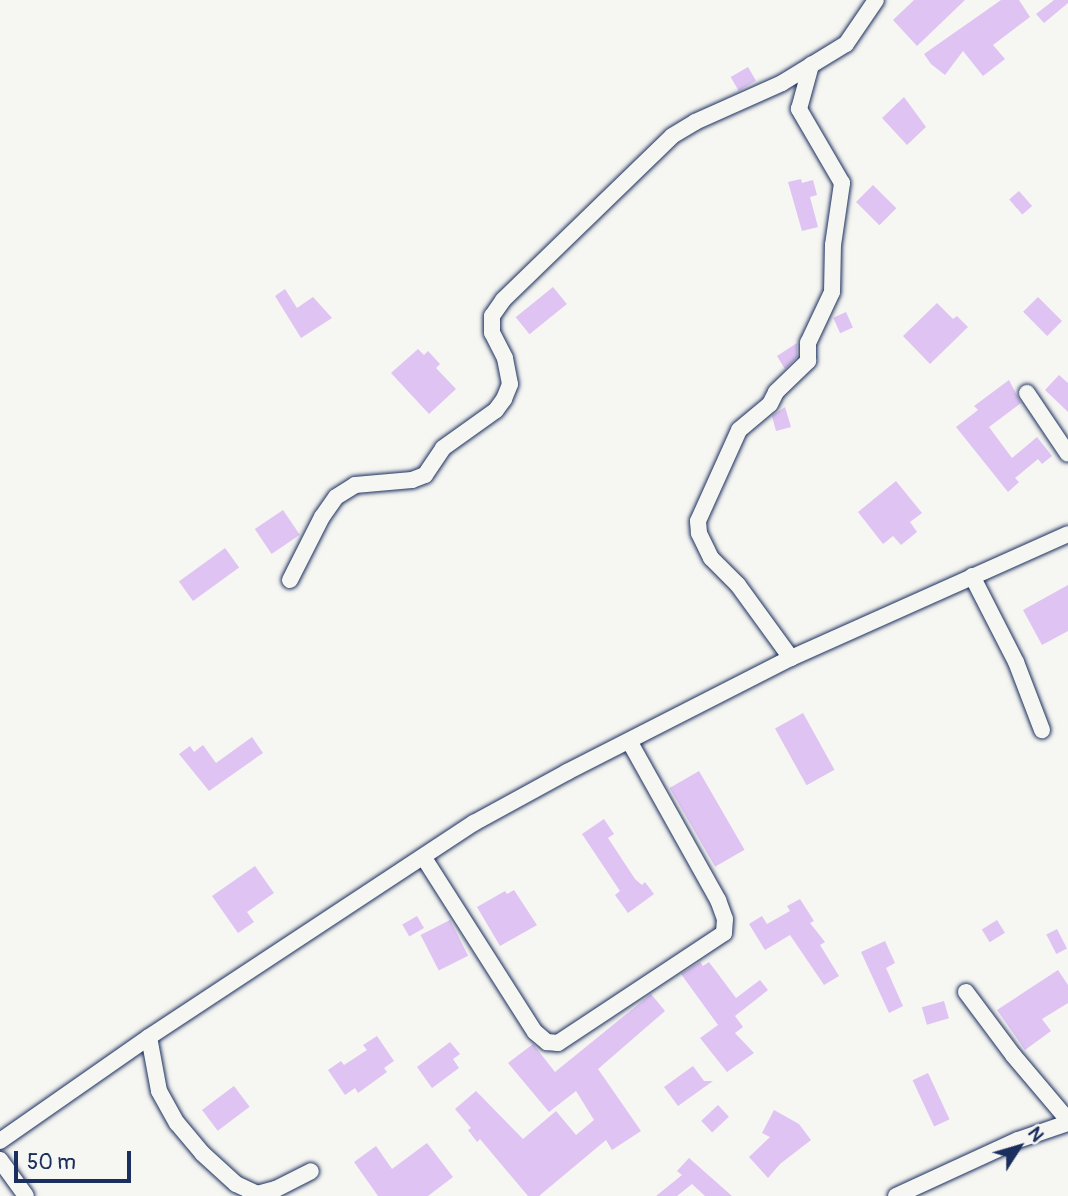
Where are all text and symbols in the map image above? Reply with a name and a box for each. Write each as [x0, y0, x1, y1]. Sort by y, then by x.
north arrow [984, 1112, 1054, 1182]
text: N [1022, 1122, 1049, 1147]
scale bar [18, 1136, 135, 1180]
text: 50 m [27, 1149, 76, 1176]

